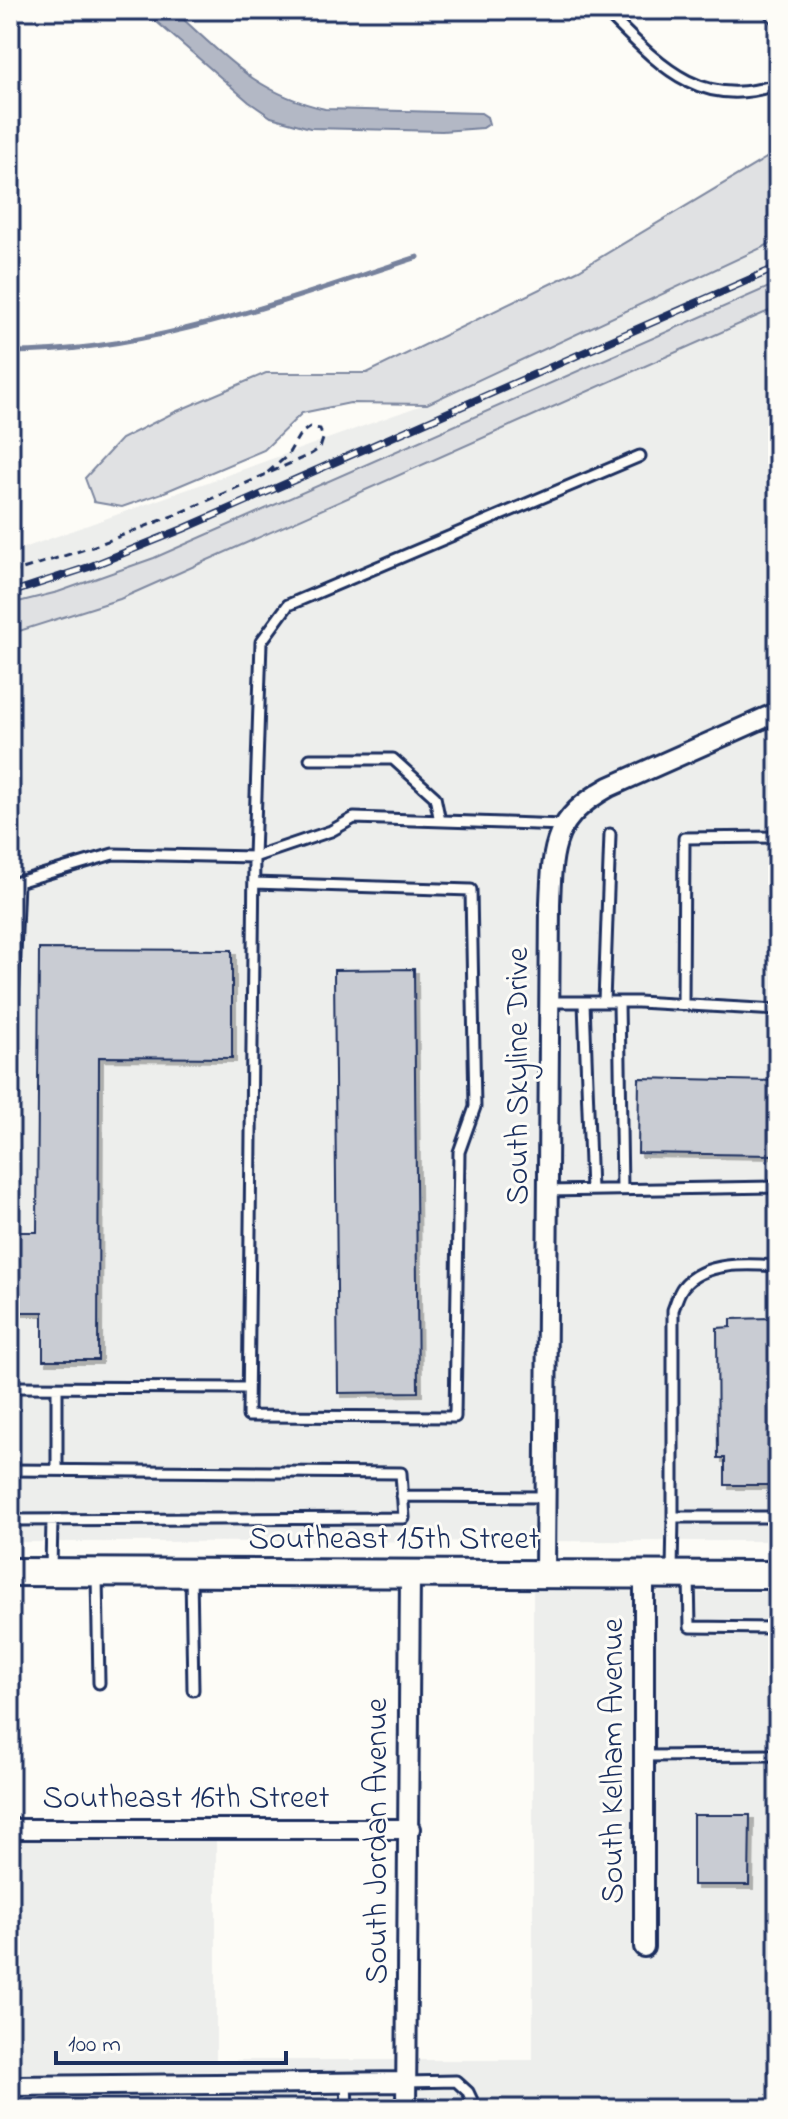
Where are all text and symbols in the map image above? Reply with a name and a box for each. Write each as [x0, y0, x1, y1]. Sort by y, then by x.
street label: South Skyline Drive [496, 946, 543, 1205]
street label: Southeast 15th Street [248, 1517, 540, 1564]
street label: South Kelham Avenue [591, 1618, 638, 1904]
street label: South Jordan Avenue [355, 1697, 402, 1984]
street label: Southeast 16th Street [43, 1776, 330, 1823]
scale bar [56, 2015, 286, 2065]
text: 100 m [68, 2028, 121, 2063]

